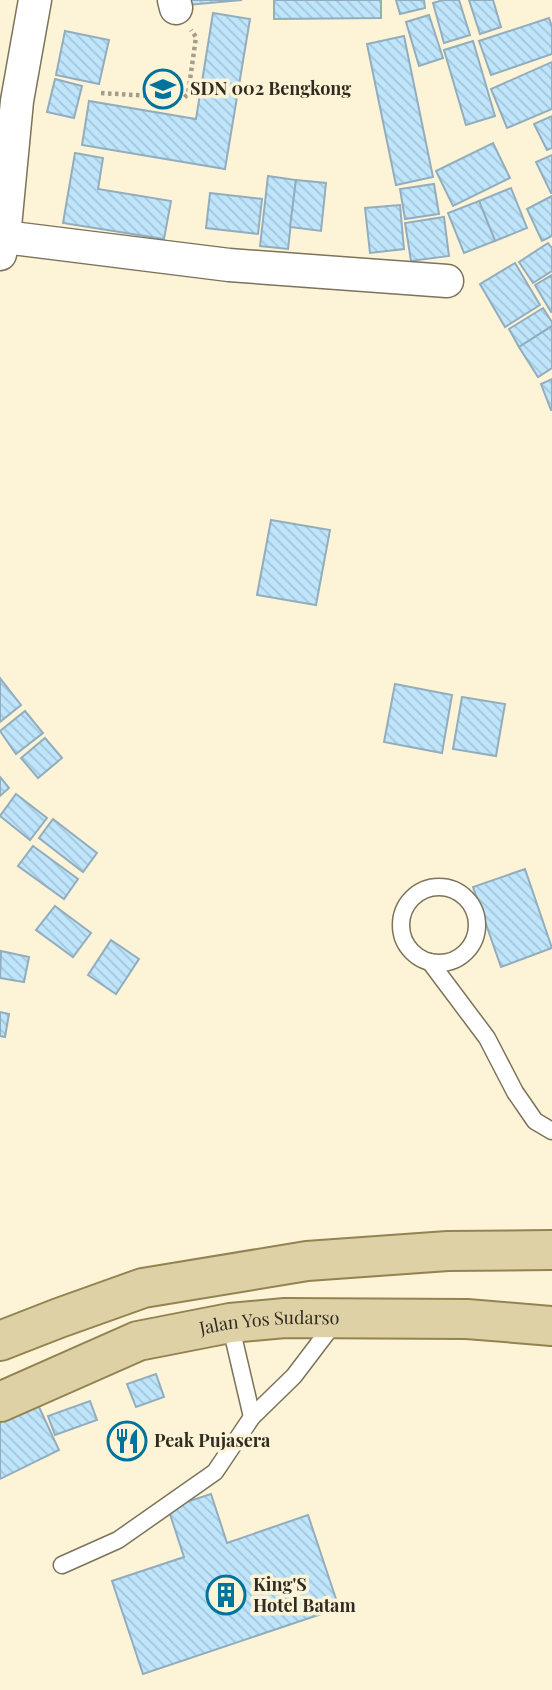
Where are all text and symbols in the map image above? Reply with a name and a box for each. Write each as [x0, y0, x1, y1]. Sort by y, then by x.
school or university icon: SDN 002 Bengkong [142, 68, 184, 110]
place label: SDN 002 Bengkong [190, 76, 351, 100]
street label: Jalan Yos Sudarso [196, 1305, 340, 1340]
restaurant icon: Peak Pujasera [106, 1420, 148, 1462]
place label: Peak Pujasera [154, 1428, 271, 1452]
place label: King'S Hotel Batam [253, 1572, 356, 1617]
building icon: King'S Hotel Batam [205, 1574, 247, 1616]

